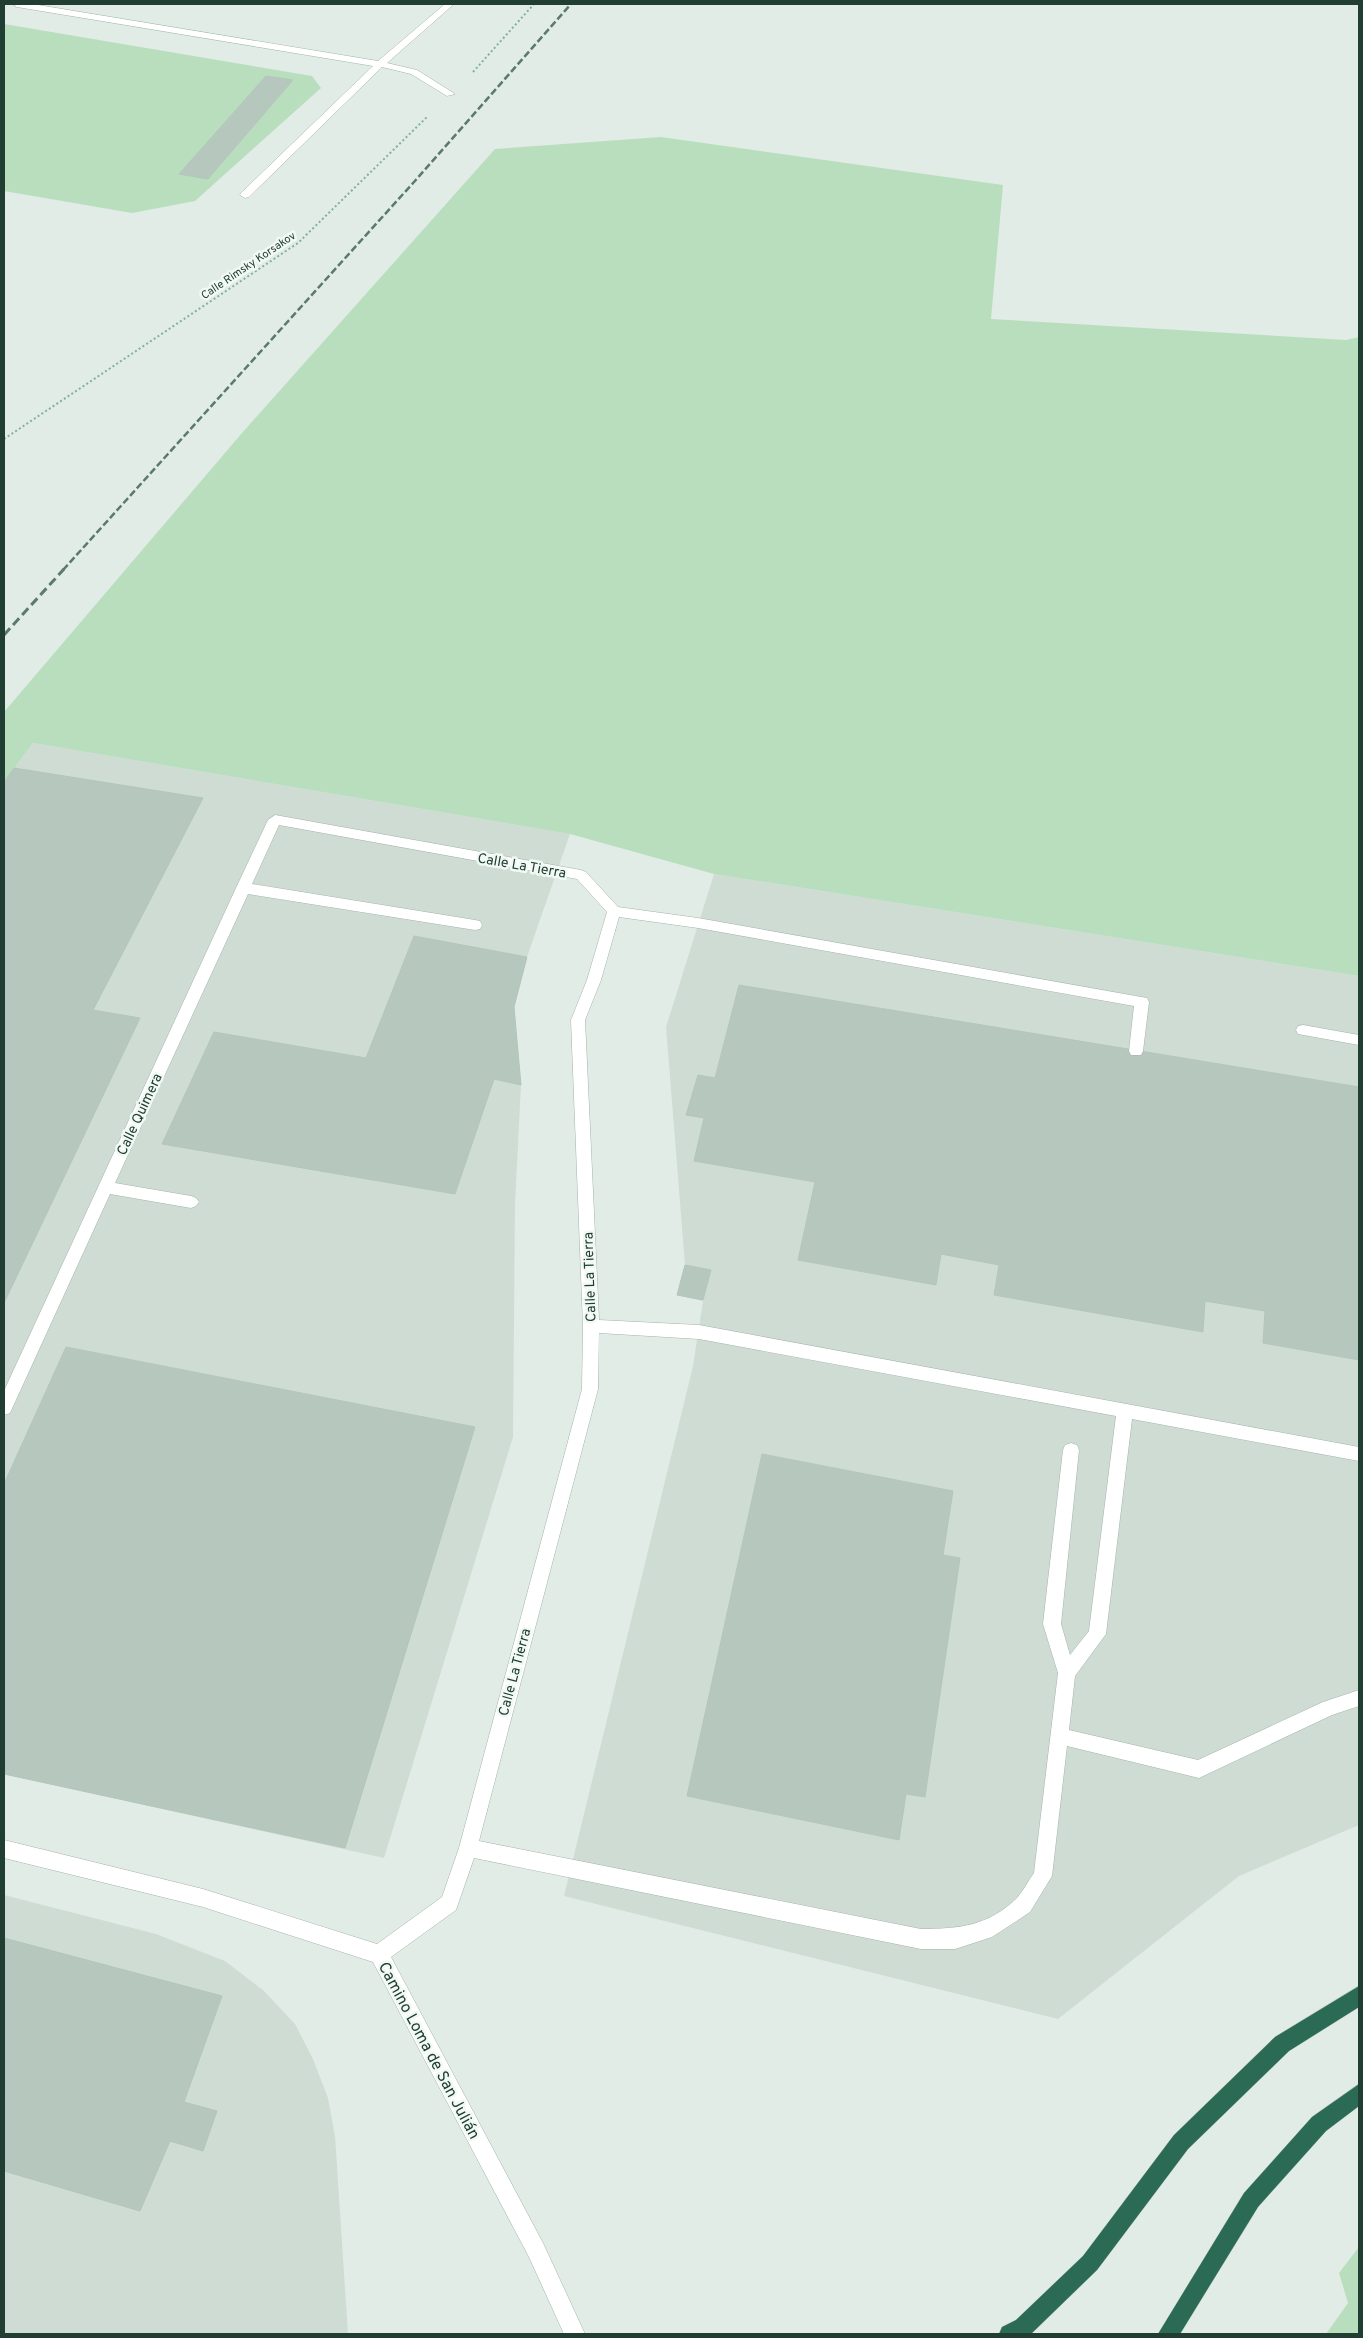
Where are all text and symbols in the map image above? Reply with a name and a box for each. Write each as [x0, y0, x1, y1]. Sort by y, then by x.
street label: Calle Rimsky Korsakov [199, 229, 299, 303]
street label: Calle La Tierra [476, 850, 567, 883]
street label: Calle Quimera [114, 1071, 167, 1158]
street label: Calle La Tierra [580, 1232, 601, 1322]
street label: Calle La Tierra [496, 1627, 535, 1718]
street label: Camino Loma de San Julián [373, 1959, 484, 2143]

